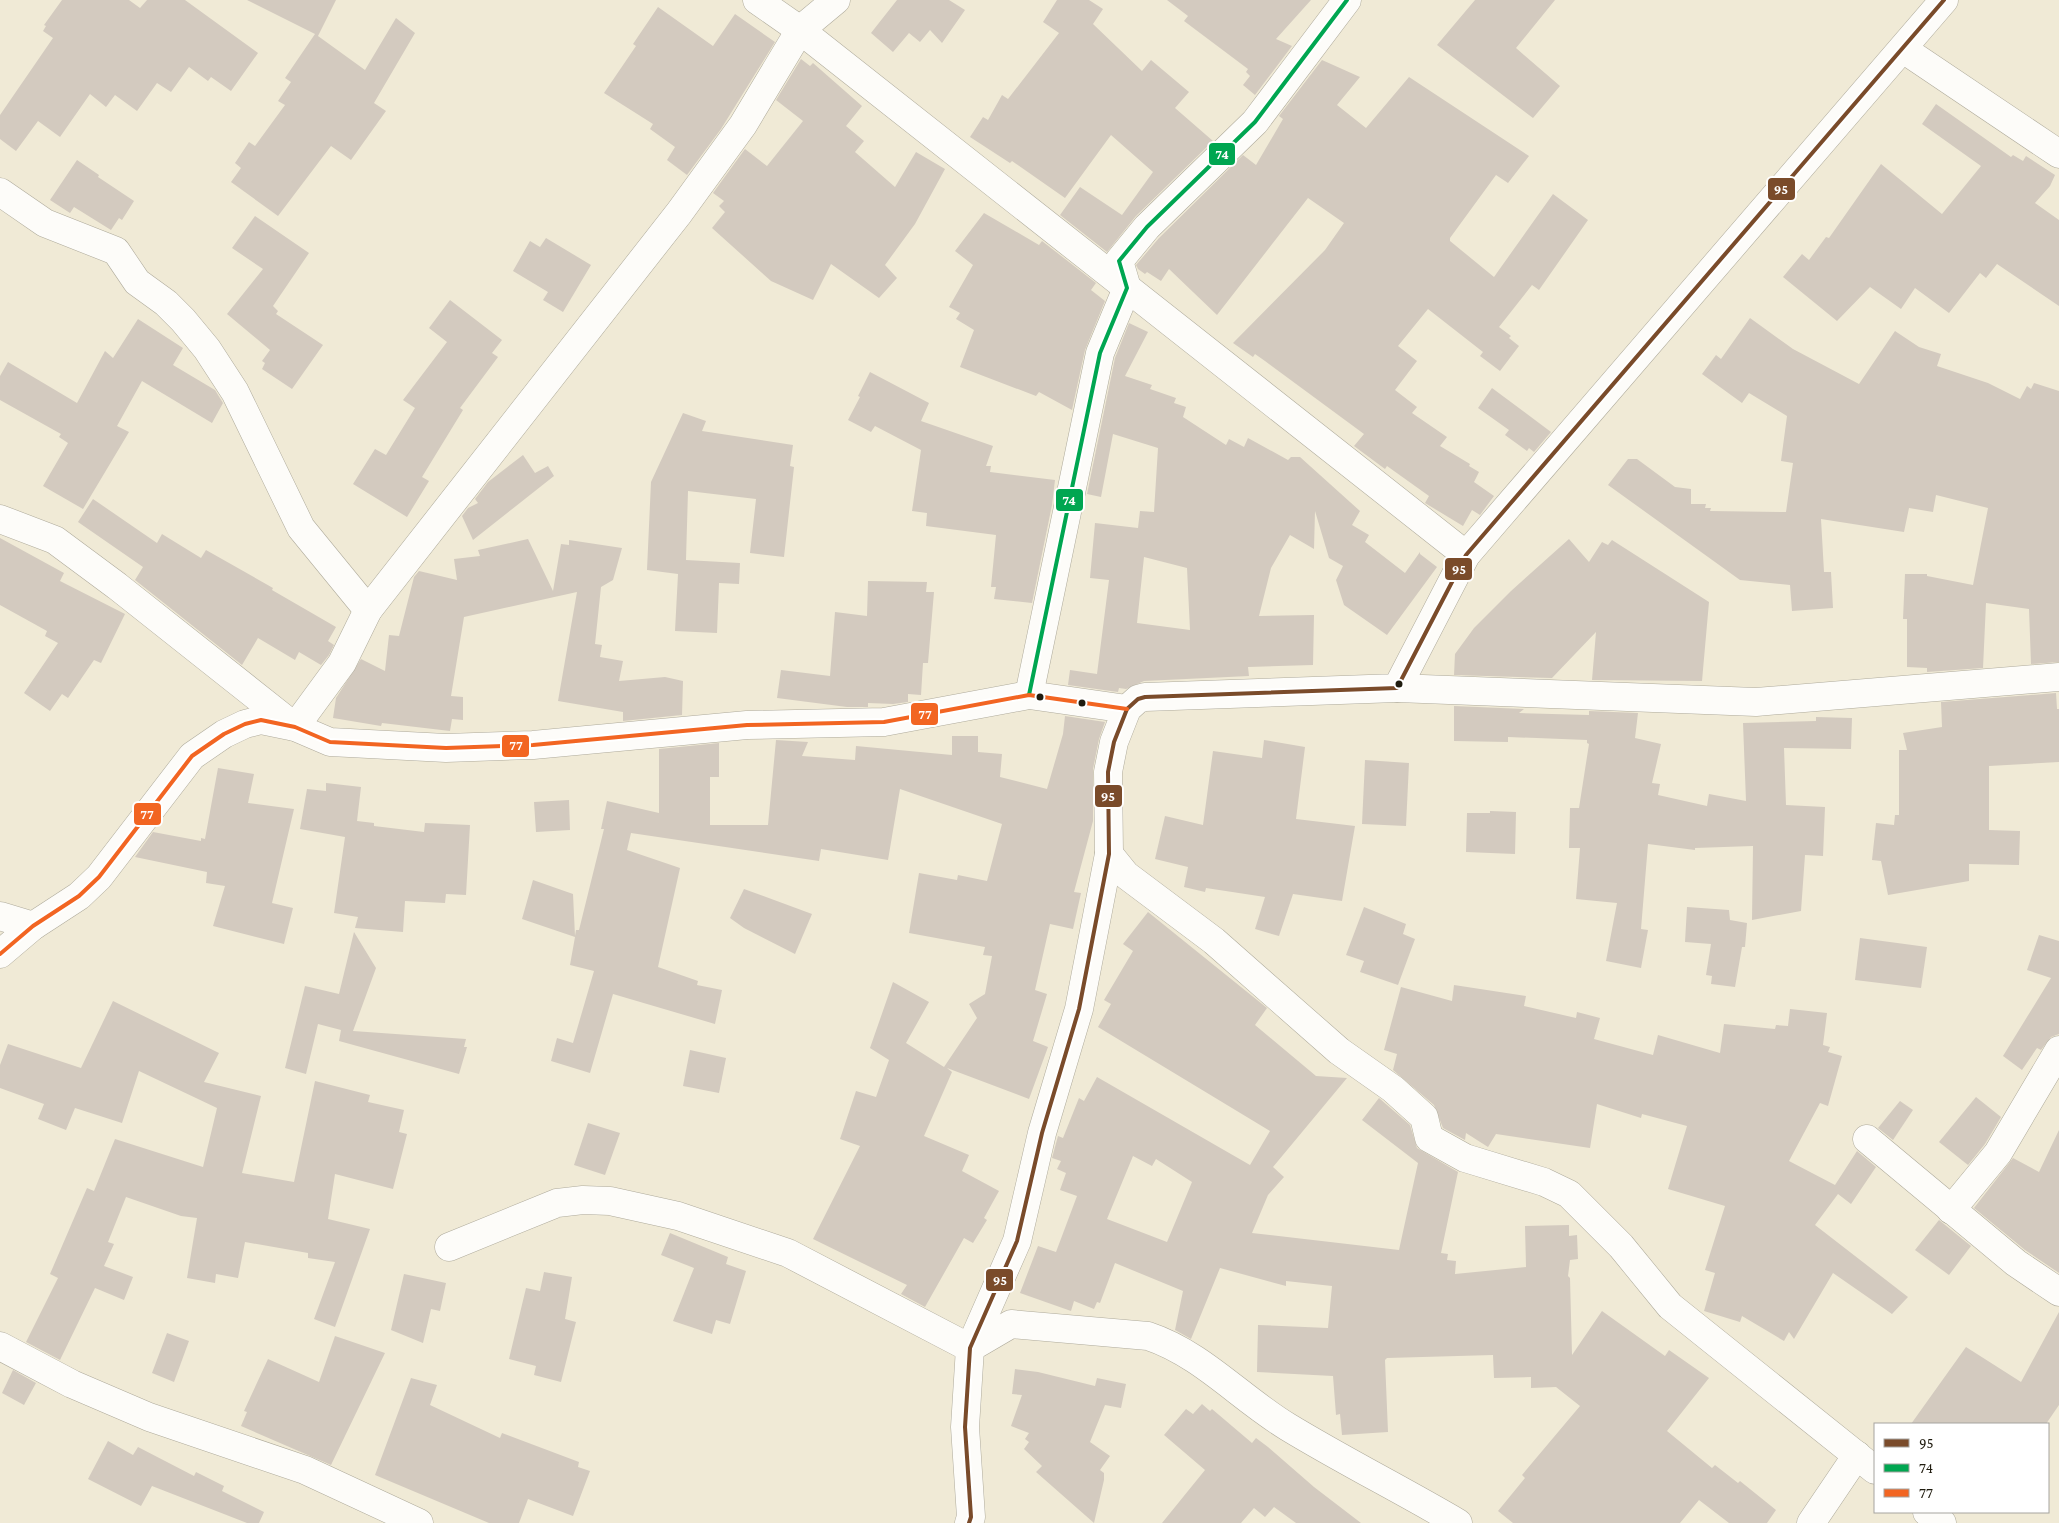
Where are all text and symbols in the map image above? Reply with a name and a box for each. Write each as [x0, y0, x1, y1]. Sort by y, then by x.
line badge: 74 [1208, 142, 1236, 166]
text: 74 [1215, 146, 1229, 162]
line badge: 95 [1767, 177, 1796, 201]
text: 95 [1774, 181, 1788, 197]
line badge: 74 [1055, 488, 1084, 512]
text: 74 [1062, 492, 1076, 508]
line badge: 95 [1444, 557, 1473, 581]
text: 95 [1452, 561, 1466, 577]
unlabelled marker [1394, 679, 1404, 689]
unlabelled marker [1035, 692, 1045, 702]
unlabelled marker [1077, 698, 1087, 708]
line badge: 77 [910, 702, 939, 726]
text: 77 [918, 706, 932, 722]
line badge: 77 [501, 734, 530, 758]
text: 77 [509, 737, 523, 753]
line badge: 95 [1094, 784, 1123, 808]
text: 95 [1101, 788, 1115, 804]
line badge: 77 [133, 802, 162, 826]
text: 77 [140, 806, 154, 822]
line badge: 95 [985, 1268, 1014, 1292]
text: 95 [993, 1272, 1007, 1288]
legend [1874, 1423, 2049, 1513]
text: 95 [1919, 1435, 1934, 1451]
text: 74 [1919, 1460, 1933, 1476]
text: 77 [1919, 1485, 1933, 1501]

